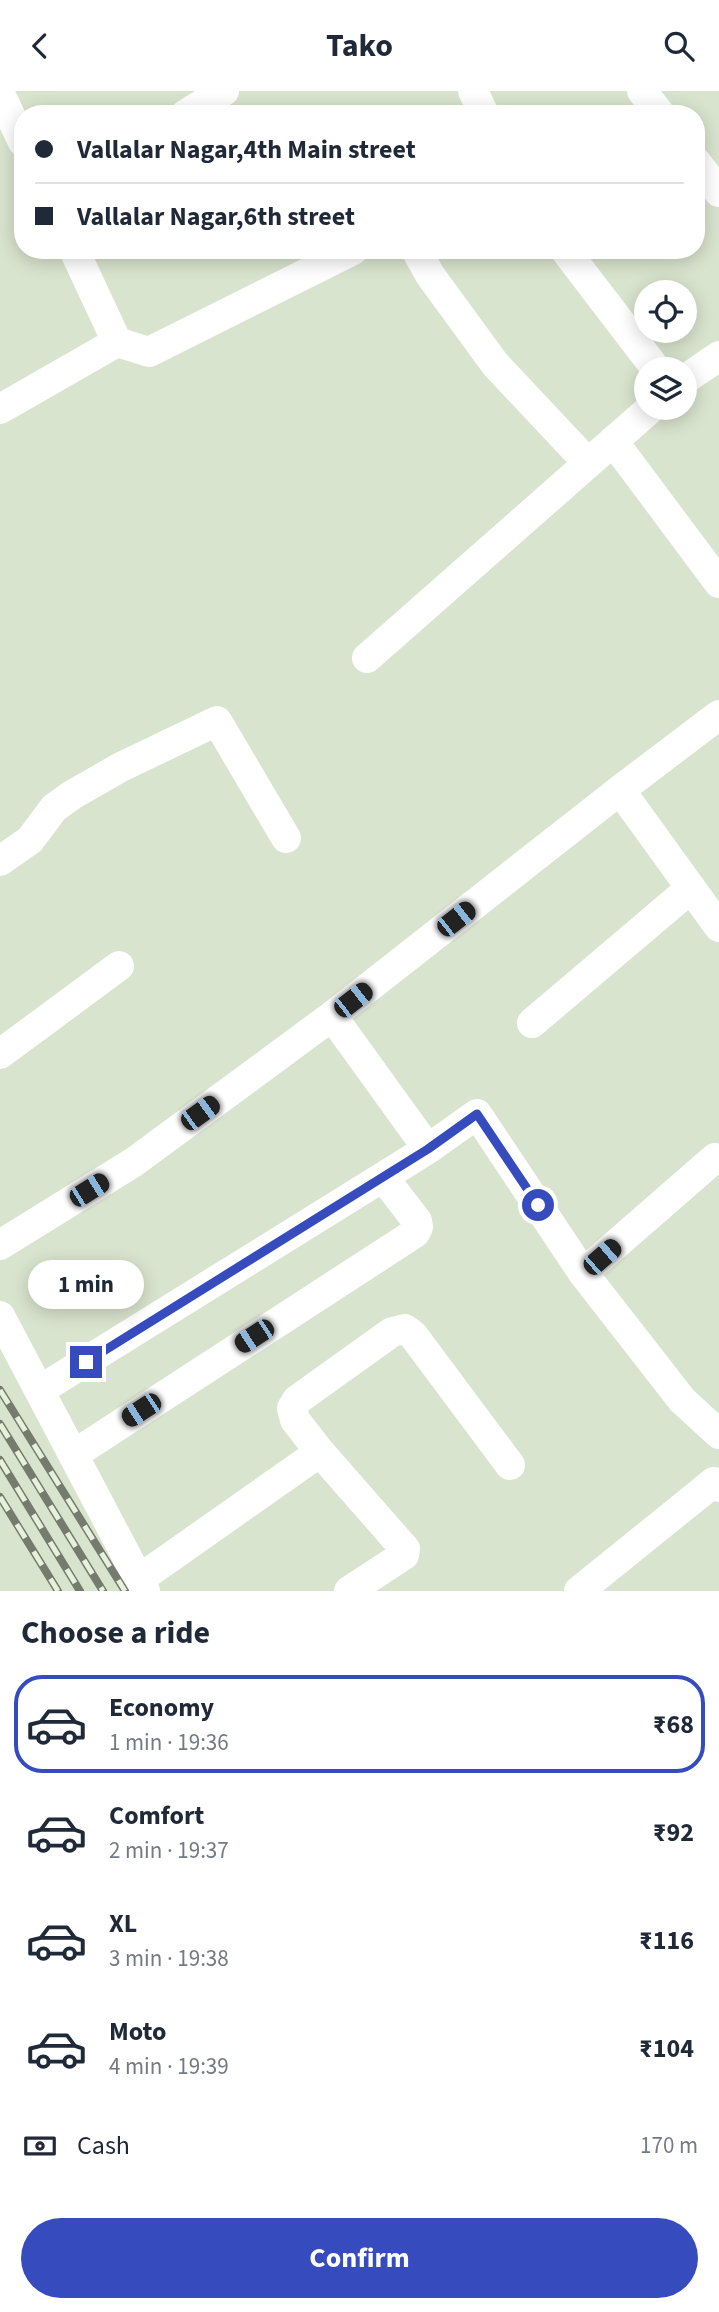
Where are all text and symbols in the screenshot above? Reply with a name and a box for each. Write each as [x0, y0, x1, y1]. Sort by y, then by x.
text: Tako [326, 23, 393, 69]
icon: back [21, 27, 59, 65]
icon: search [660, 27, 698, 65]
text: Vallalar Nagar,4th Main street [77, 131, 416, 168]
text: Vallalar Nagar,6th street [77, 198, 355, 235]
map controls [634, 280, 697, 420]
button: locate [634, 280, 697, 343]
button: layers [634, 357, 697, 420]
car [433, 898, 480, 940]
car [330, 979, 377, 1021]
car [177, 1092, 224, 1134]
car [66, 1170, 113, 1210]
route start [522, 1189, 554, 1221]
car [580, 1235, 625, 1279]
callout: 1 min [28, 1261, 144, 1309]
text: 1 min [58, 1268, 114, 1301]
car [231, 1316, 278, 1356]
route end [70, 1346, 102, 1378]
car [118, 1390, 165, 1430]
text: Choose a ride [21, 1610, 210, 1656]
text: Economy [109, 1689, 214, 1726]
icon: car [25, 1693, 88, 1756]
text: ₹68 [653, 1706, 694, 1743]
text: 1 min · 19:36 [109, 1726, 229, 1759]
text: Comfort [109, 1797, 204, 1834]
icon: car [25, 1801, 88, 1864]
text: ₹92 [653, 1814, 694, 1851]
text: 2 min · 19:37 [109, 1834, 229, 1867]
text: XL [109, 1905, 137, 1942]
icon: car [25, 1909, 88, 1972]
text: ₹116 [639, 1922, 694, 1959]
text: 3 min · 19:38 [109, 1942, 229, 1975]
text: Moto [109, 2013, 166, 2050]
icon: car [25, 2017, 88, 2080]
text: ₹104 [639, 2030, 694, 2067]
text: 4 min · 19:39 [109, 2050, 229, 2083]
icon: cash [21, 2127, 59, 2165]
text: Cash [77, 2127, 130, 2164]
text: 170 m [640, 2129, 698, 2162]
button: Confirm [21, 2218, 698, 2298]

